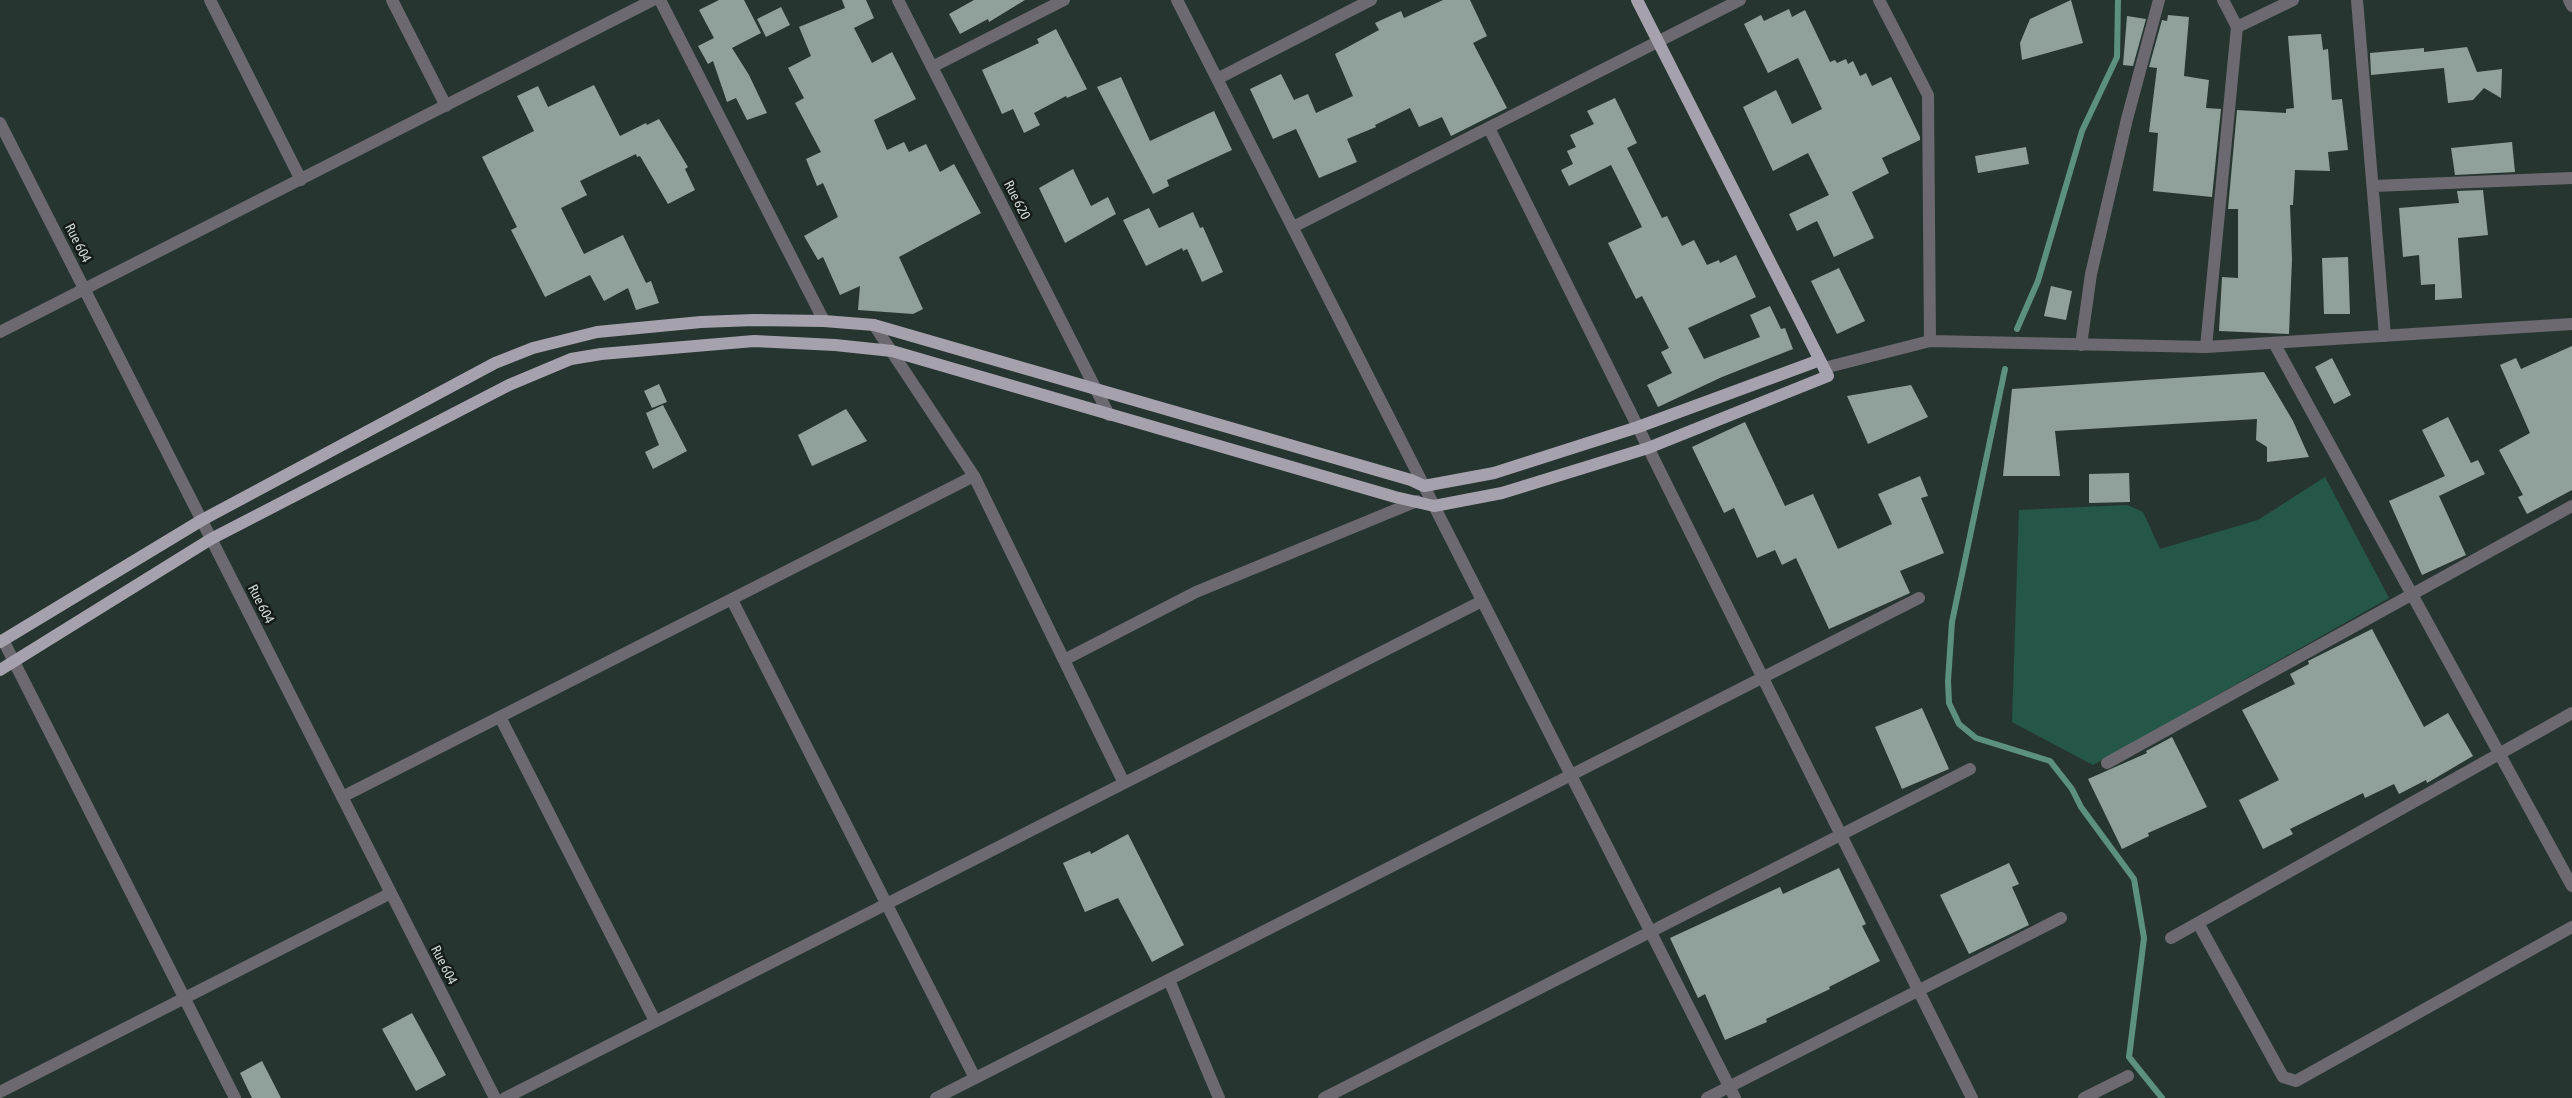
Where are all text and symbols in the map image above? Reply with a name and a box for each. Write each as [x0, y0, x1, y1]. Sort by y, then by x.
street label: Rue 620 [1000, 178, 1034, 222]
street label: Rue 604 [61, 221, 95, 265]
street label: Rue 604 [244, 582, 278, 626]
street label: Rue 604 [427, 943, 461, 987]

